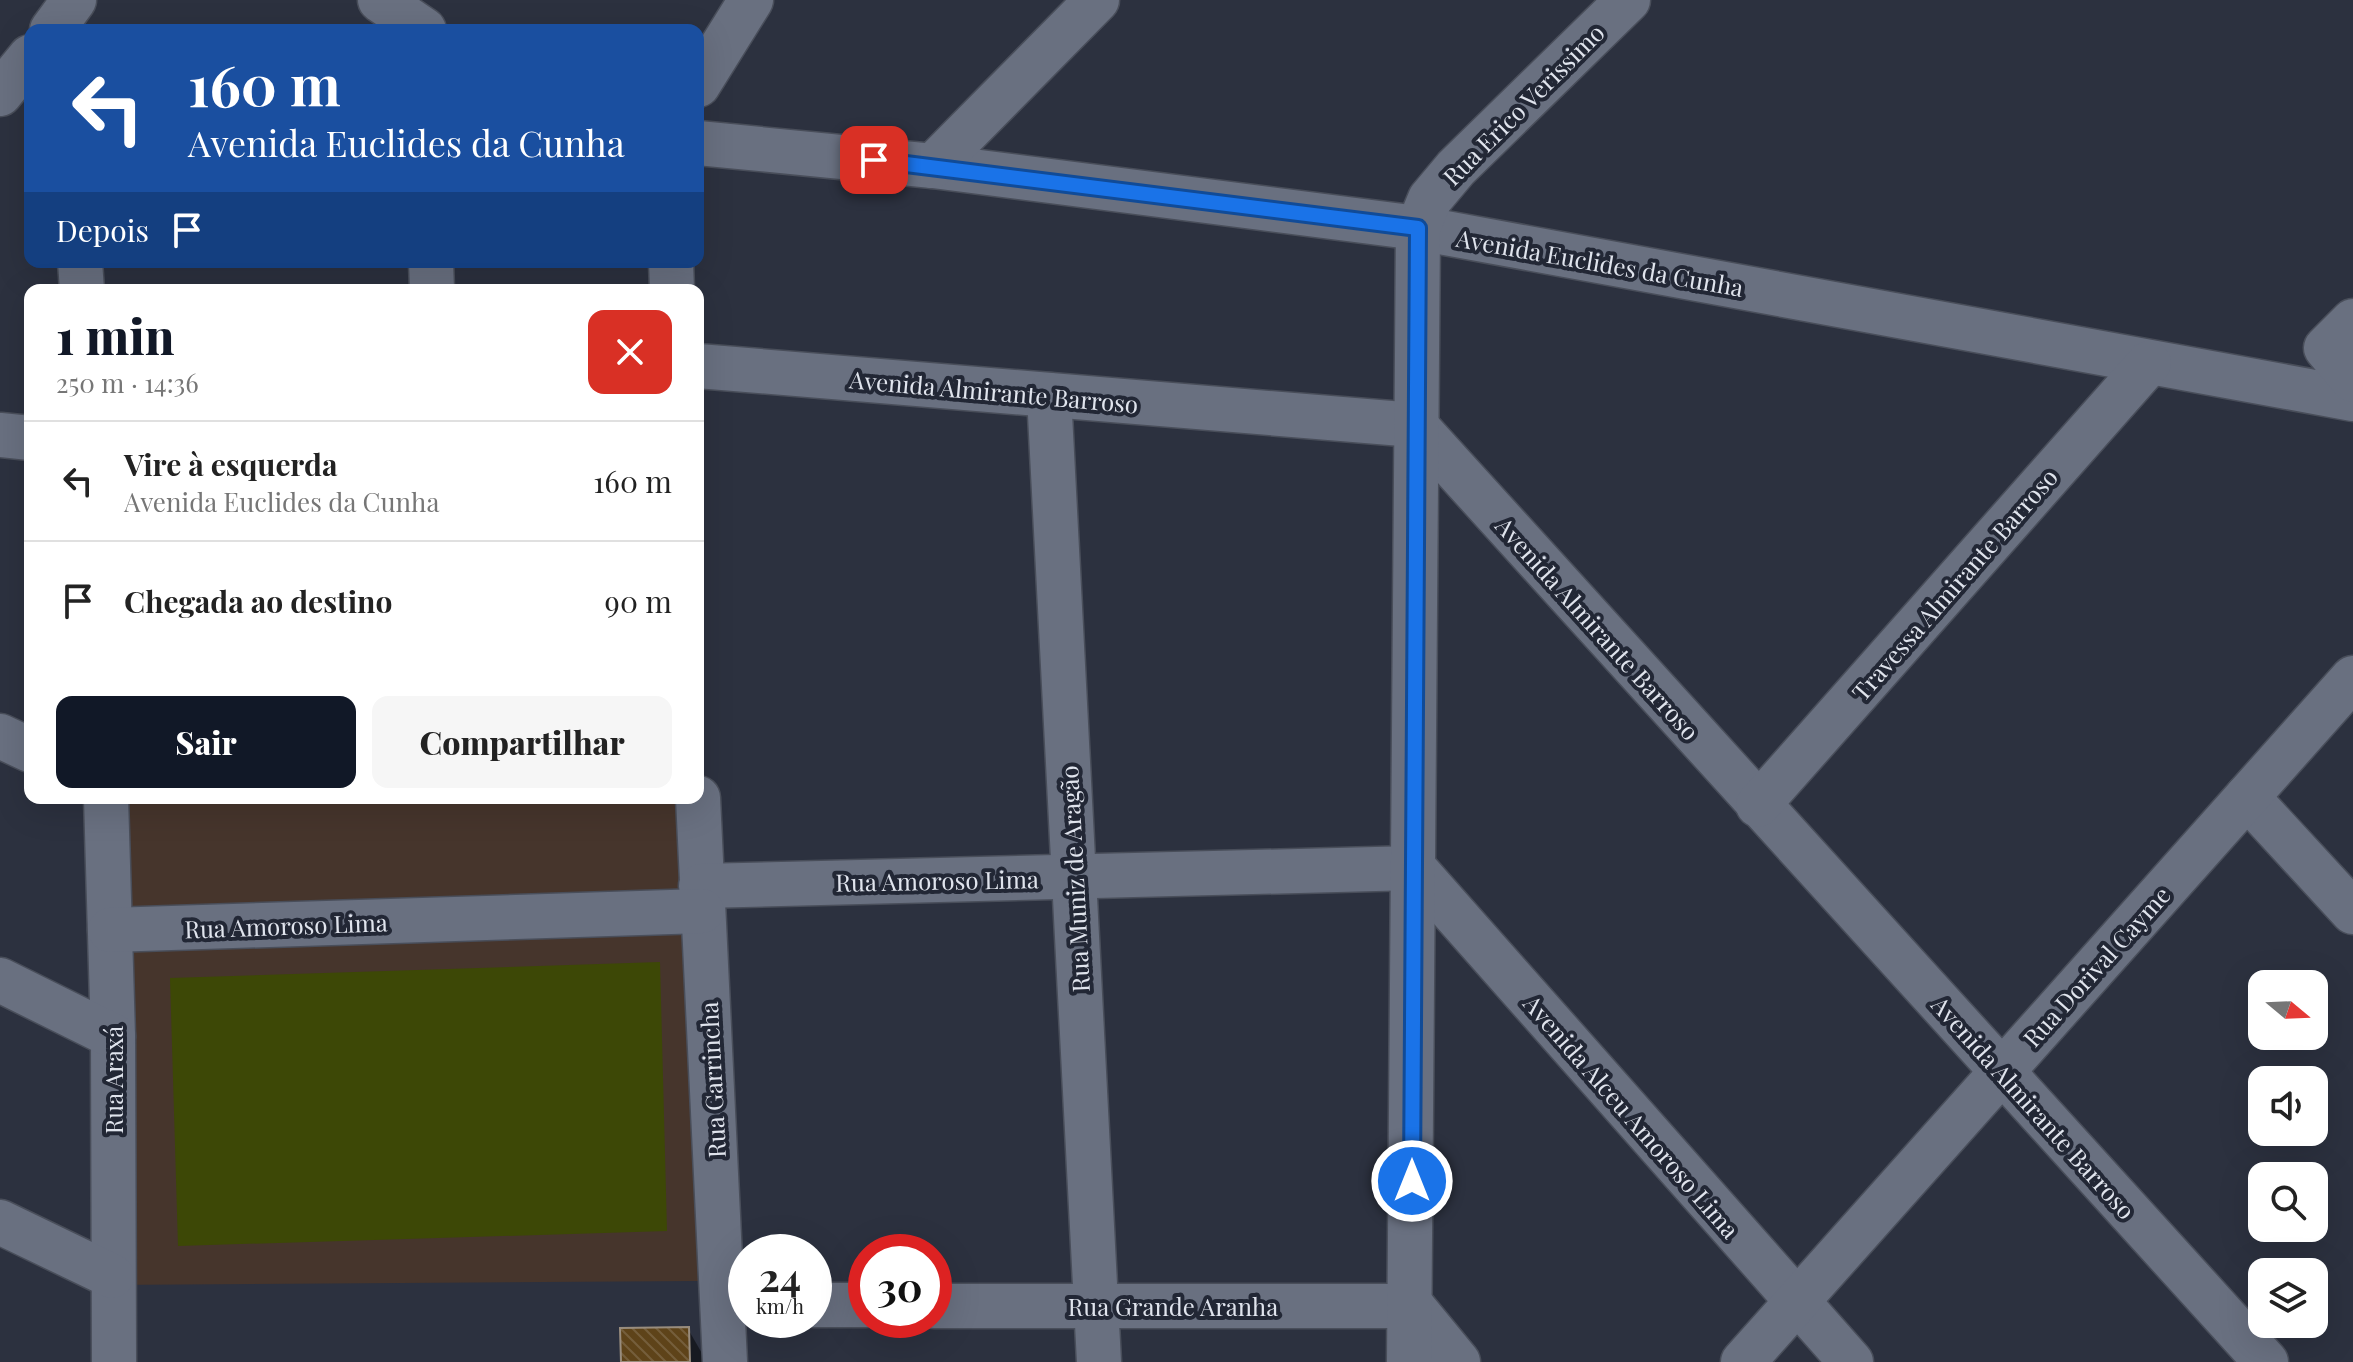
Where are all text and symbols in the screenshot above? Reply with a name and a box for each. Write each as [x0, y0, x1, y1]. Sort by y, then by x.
street label: Rua Erico Verissimo [1435, 16, 1611, 192]
text: 160 m [188, 46, 341, 121]
icon: left [56, 56, 160, 160]
text: Avenida Euclides da Cunha [188, 118, 625, 166]
pin [840, 126, 908, 194]
icon: arrive [852, 138, 896, 182]
icon: arrive [165, 208, 209, 252]
text: Depois [56, 210, 149, 250]
street label: Avenida Euclides da Cunha [1453, 221, 1746, 303]
text: 1 min [56, 303, 174, 367]
button: close [588, 310, 672, 394]
street label: Avenida Almirante Barroso [847, 362, 1140, 420]
text: 250 m · 14:36 [56, 365, 199, 400]
text: Vire à esquerda [124, 444, 337, 484]
icon: left [56, 459, 100, 503]
text: 160 m [593, 461, 672, 501]
street label: Travessa Almirante Barroso [1844, 461, 2064, 707]
text: Avenida Euclides da Cunha [124, 484, 439, 519]
street label: Avenida Almirante Barroso [1489, 509, 1707, 746]
icon: arrive [56, 579, 100, 623]
text: Chegada ao destino [124, 581, 392, 621]
text: 90 m [605, 581, 672, 621]
button: Sair [56, 696, 356, 788]
button: Compartilhar [372, 696, 672, 788]
street label: Rua Muniz de Aragão [1052, 765, 1096, 993]
street label: Rua Amoroso Lima [835, 862, 1039, 898]
street label: Rua Dorival Cayme [2015, 879, 2177, 1053]
street label: Rua Amoroso Lima [184, 905, 388, 945]
north arrow [2248, 970, 2328, 1050]
map controls [2248, 970, 2328, 1338]
street label: Avenida Alceu Amoroso Lima [1517, 987, 1747, 1245]
street label: Avenida Almirante Barroso [1925, 988, 2143, 1225]
street label: Rua Garrincha [692, 1001, 732, 1159]
street label: Rua Araxá [97, 1026, 129, 1134]
button: sound [2248, 1066, 2328, 1146]
position arrow [1370, 1139, 1454, 1223]
button: search [2248, 1162, 2328, 1242]
speed limit sign: 30 [848, 1234, 952, 1338]
text: 24 [759, 1249, 801, 1302]
button: layers [2248, 1258, 2328, 1338]
street label: Rua Grande Aranha [1068, 1290, 1278, 1322]
text: km/h [756, 1292, 804, 1319]

